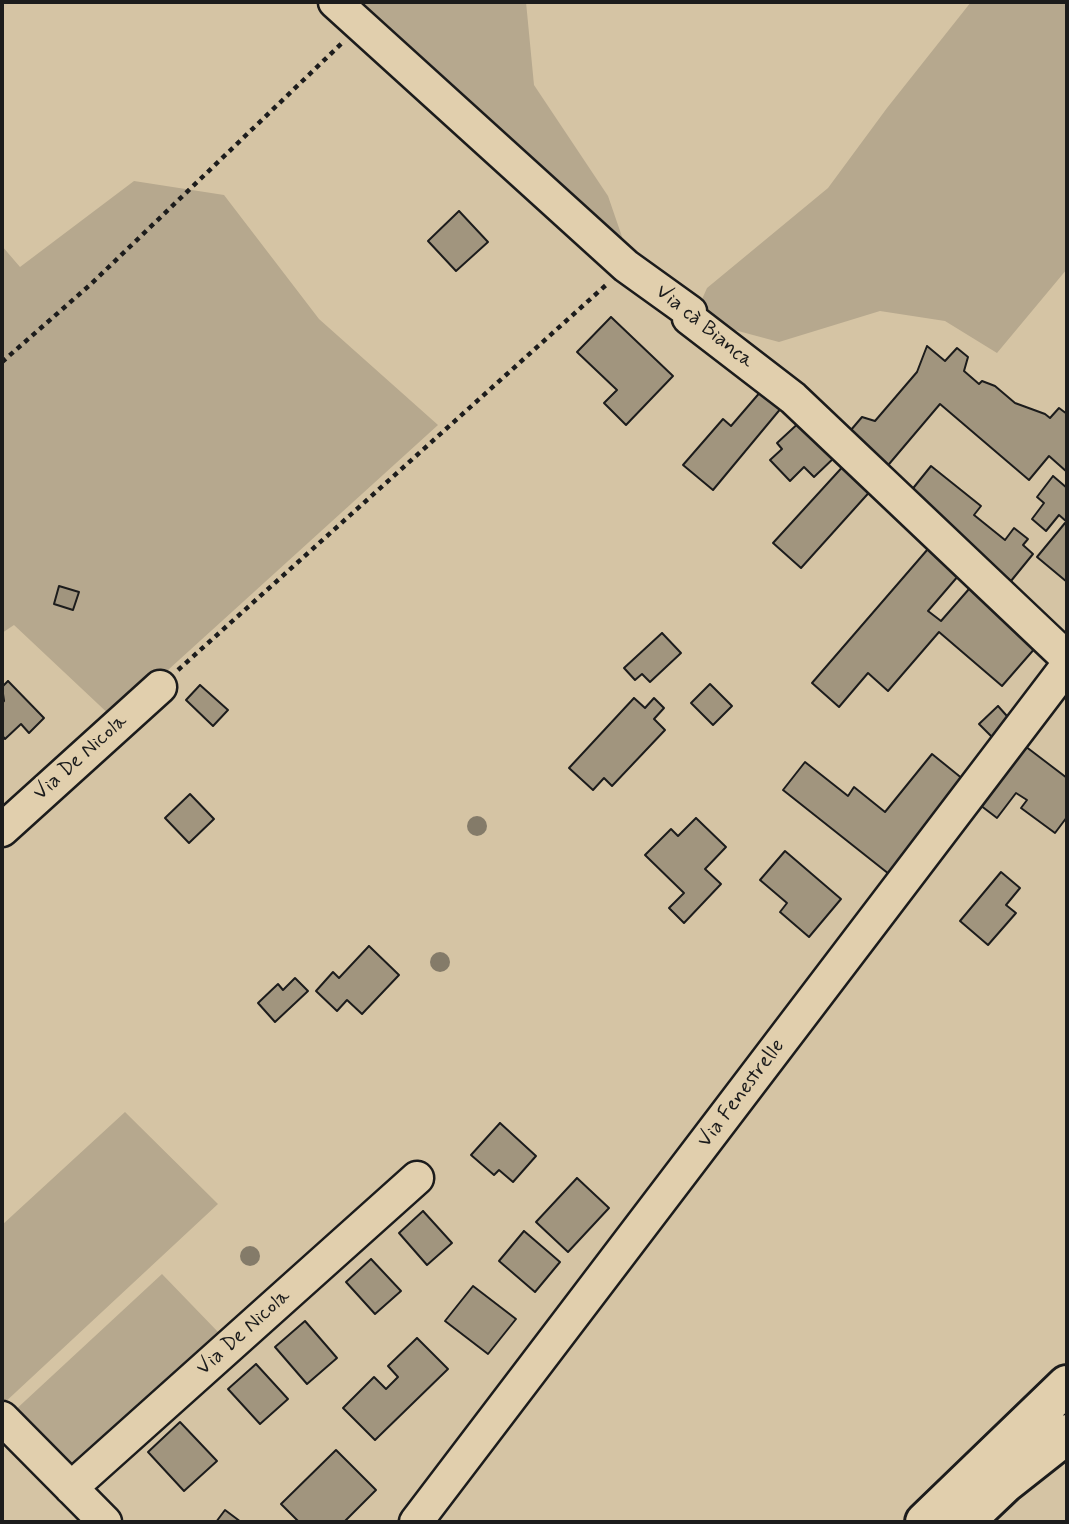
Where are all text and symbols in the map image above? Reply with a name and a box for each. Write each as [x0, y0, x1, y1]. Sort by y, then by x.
street label: Via cà Bianca [650, 280, 758, 374]
street label: Via De Nicola [29, 709, 133, 807]
street label: Via Fenestrelle [693, 1035, 791, 1153]
street label: Via De Nicola [192, 1284, 296, 1382]

